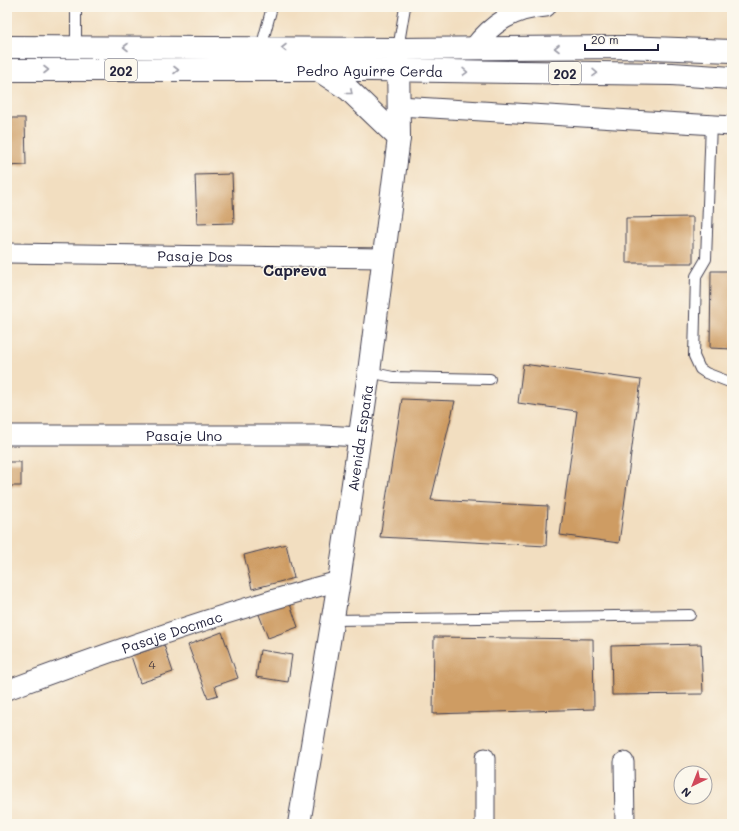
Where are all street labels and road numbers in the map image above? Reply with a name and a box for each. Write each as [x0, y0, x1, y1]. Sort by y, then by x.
road number: 202 [105, 59, 137, 81]
street label: Pedro Aguirre Cerda [297, 61, 443, 80]
road number: 202 [549, 62, 581, 84]
street label: Pasaje Dos [157, 245, 233, 266]
street label: Avenida España [343, 383, 377, 492]
street label: Pasaje Uno [146, 426, 222, 445]
street label: Pasaje Docmac [119, 606, 225, 657]

